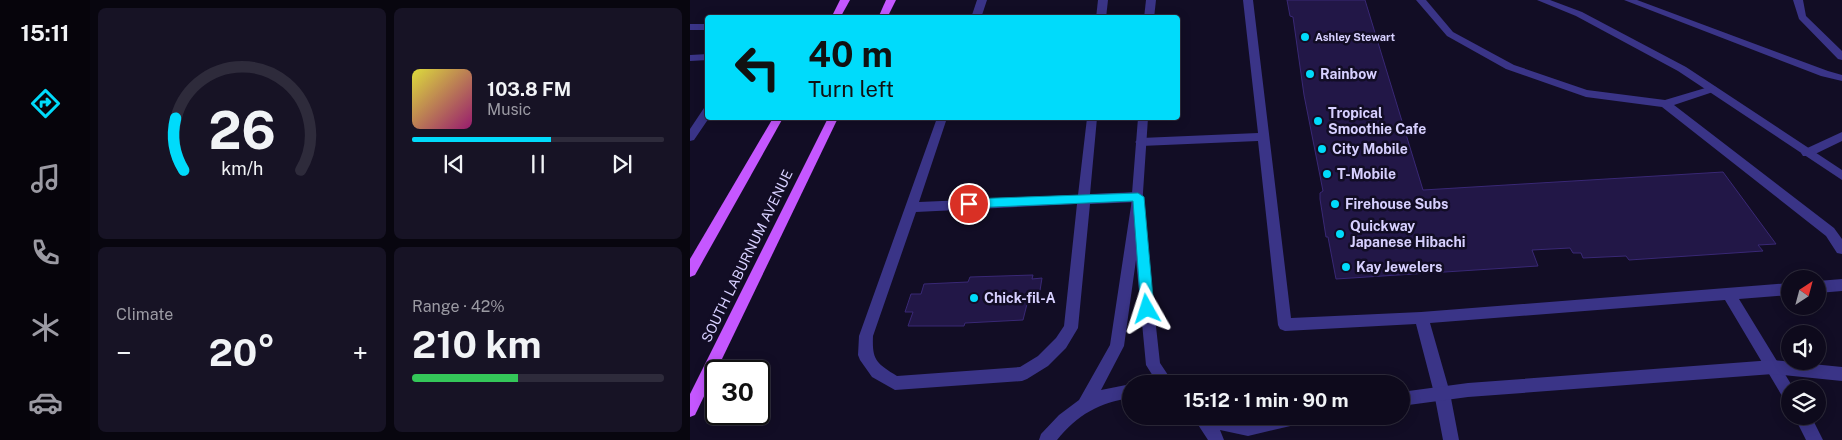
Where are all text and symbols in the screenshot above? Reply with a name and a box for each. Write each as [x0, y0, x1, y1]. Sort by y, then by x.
text: 15:11 [20, 20, 70, 46]
marker: Ashley Stewart [1299, 31, 1311, 43]
place label: Ashley Stewart [1315, 31, 1395, 43]
text: 40 m [808, 34, 893, 75]
icon: left [725, 35, 790, 100]
place label: Rainbow [1320, 66, 1377, 82]
marker: Rainbow [1304, 68, 1316, 80]
text: Turn left [808, 76, 894, 102]
text: 103.8 FM [487, 78, 571, 100]
icon: directions [28, 86, 63, 121]
text: 26 [208, 100, 276, 161]
text: Music [487, 100, 531, 119]
place label: Tropical Smoothie Cafe [1328, 105, 1426, 137]
marker: Tropical Smoothie Cafe [1312, 115, 1324, 127]
place label: City Mobile [1332, 141, 1408, 157]
marker: City Mobile [1316, 143, 1328, 155]
icon: previous [440, 150, 468, 178]
icon: pause [524, 150, 552, 178]
icon: next [608, 150, 636, 178]
text: km/h [221, 158, 263, 179]
icon: music [28, 161, 63, 196]
place label: T-Mobile [1337, 166, 1396, 182]
street label: SOUTH LABURNUM AVENUE [698, 167, 796, 345]
marker: T-Mobile [1321, 168, 1333, 180]
pin [948, 183, 990, 225]
icon: arrive [955, 190, 983, 218]
place label: Firehouse Subs [1345, 196, 1448, 212]
marker: Firehouse Subs [1329, 198, 1341, 210]
place label: Quickway Japanese Hibachi [1350, 218, 1465, 250]
marker: Quickway Japanese Hibachi [1334, 228, 1346, 240]
icon: phone [28, 235, 63, 270]
place label: Kay Jewelers [1356, 259, 1442, 275]
marker: Kay Jewelers [1340, 261, 1352, 273]
north arrow [1781, 270, 1826, 315]
map controls [1781, 270, 1826, 425]
position arrow [1120, 282, 1172, 334]
place label: Chick-fil-A [984, 290, 1056, 306]
marker: Chick-fil-A [968, 292, 980, 304]
text: Range · 42% [412, 297, 505, 316]
text: Climate [116, 305, 173, 324]
icon: climate [28, 310, 63, 345]
text: 210 km [412, 322, 542, 367]
button: sound [1781, 325, 1826, 370]
text: 20° [209, 330, 275, 375]
text: − [116, 336, 132, 369]
text: + [352, 336, 368, 369]
speed limit sign: 30 [705, 360, 770, 425]
button: layers [1781, 380, 1826, 425]
icon: car [28, 385, 63, 420]
text: 15:12 · 1 min · 90 m [1184, 389, 1348, 411]

